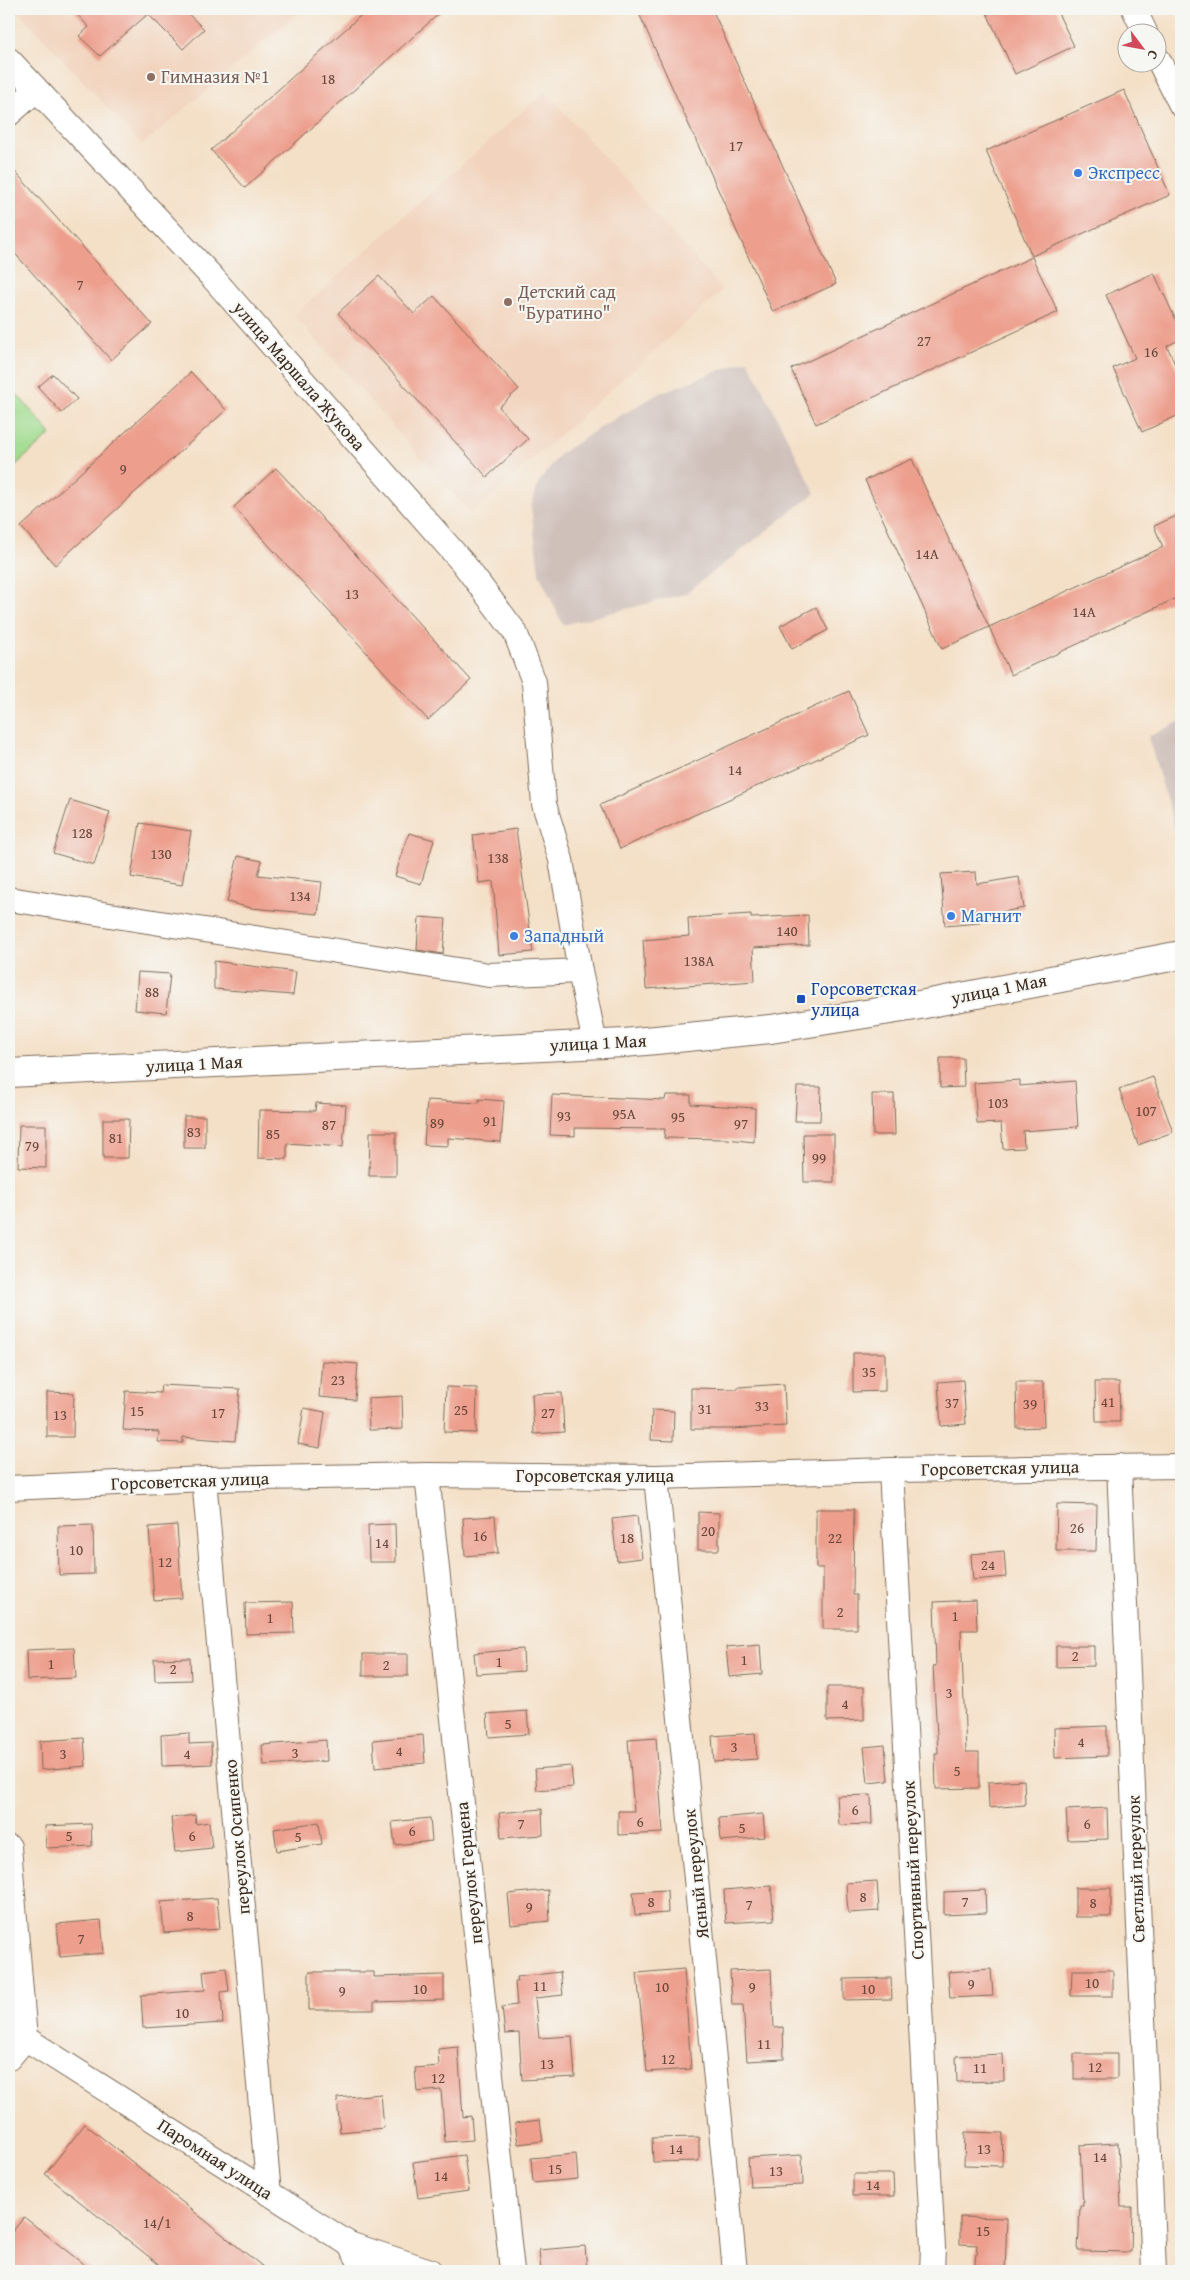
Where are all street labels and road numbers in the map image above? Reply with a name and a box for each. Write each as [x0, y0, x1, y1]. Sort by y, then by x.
street label: улица Маршала Жукова [226, 294, 372, 457]
street label: улица 1 Мая [948, 966, 1049, 1011]
street label: улица 1 Мая [548, 1026, 647, 1059]
street label: улица 1 Мая [144, 1047, 243, 1080]
street label: Горсоветская улица [921, 1453, 1080, 1482]
street label: Горсоветская улица [516, 1462, 675, 1489]
street label: Горсоветская улица [110, 1464, 270, 1497]
street label: переулок Осипенко [216, 1758, 257, 1916]
street label: Спортивный переулок [894, 1779, 931, 1960]
street label: Светлый переулок [1119, 1794, 1152, 1943]
street label: переулок Герцена [448, 1800, 489, 1946]
street label: Ясный переулок [675, 1807, 716, 1941]
street label: Паромная улица [152, 2111, 279, 2206]

